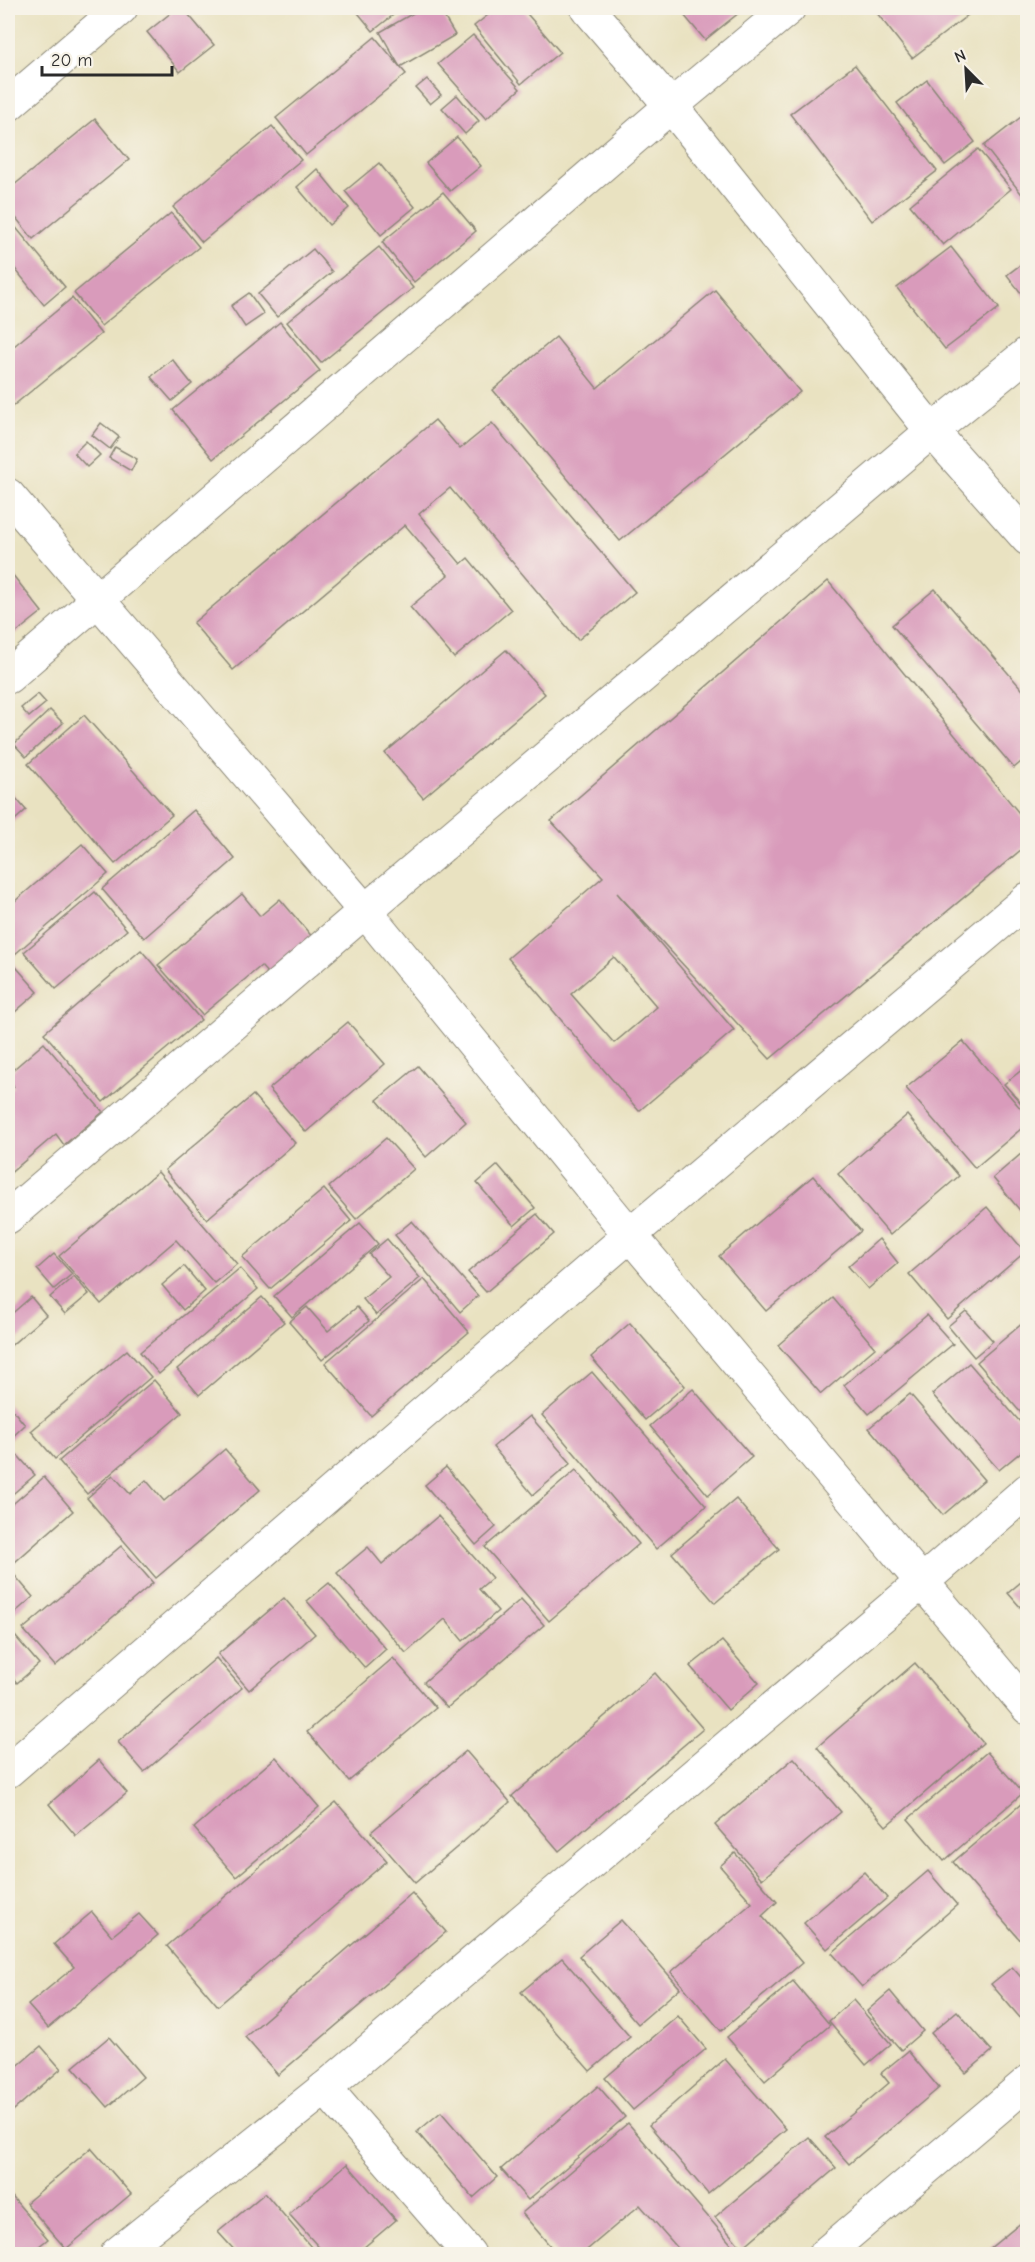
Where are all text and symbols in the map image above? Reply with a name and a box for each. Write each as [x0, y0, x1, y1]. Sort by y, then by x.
scale bar [42, 39, 172, 77]
north arrow [936, 39, 996, 99]
text: N [952, 46, 969, 67]
text: 20 m [51, 50, 92, 71]

